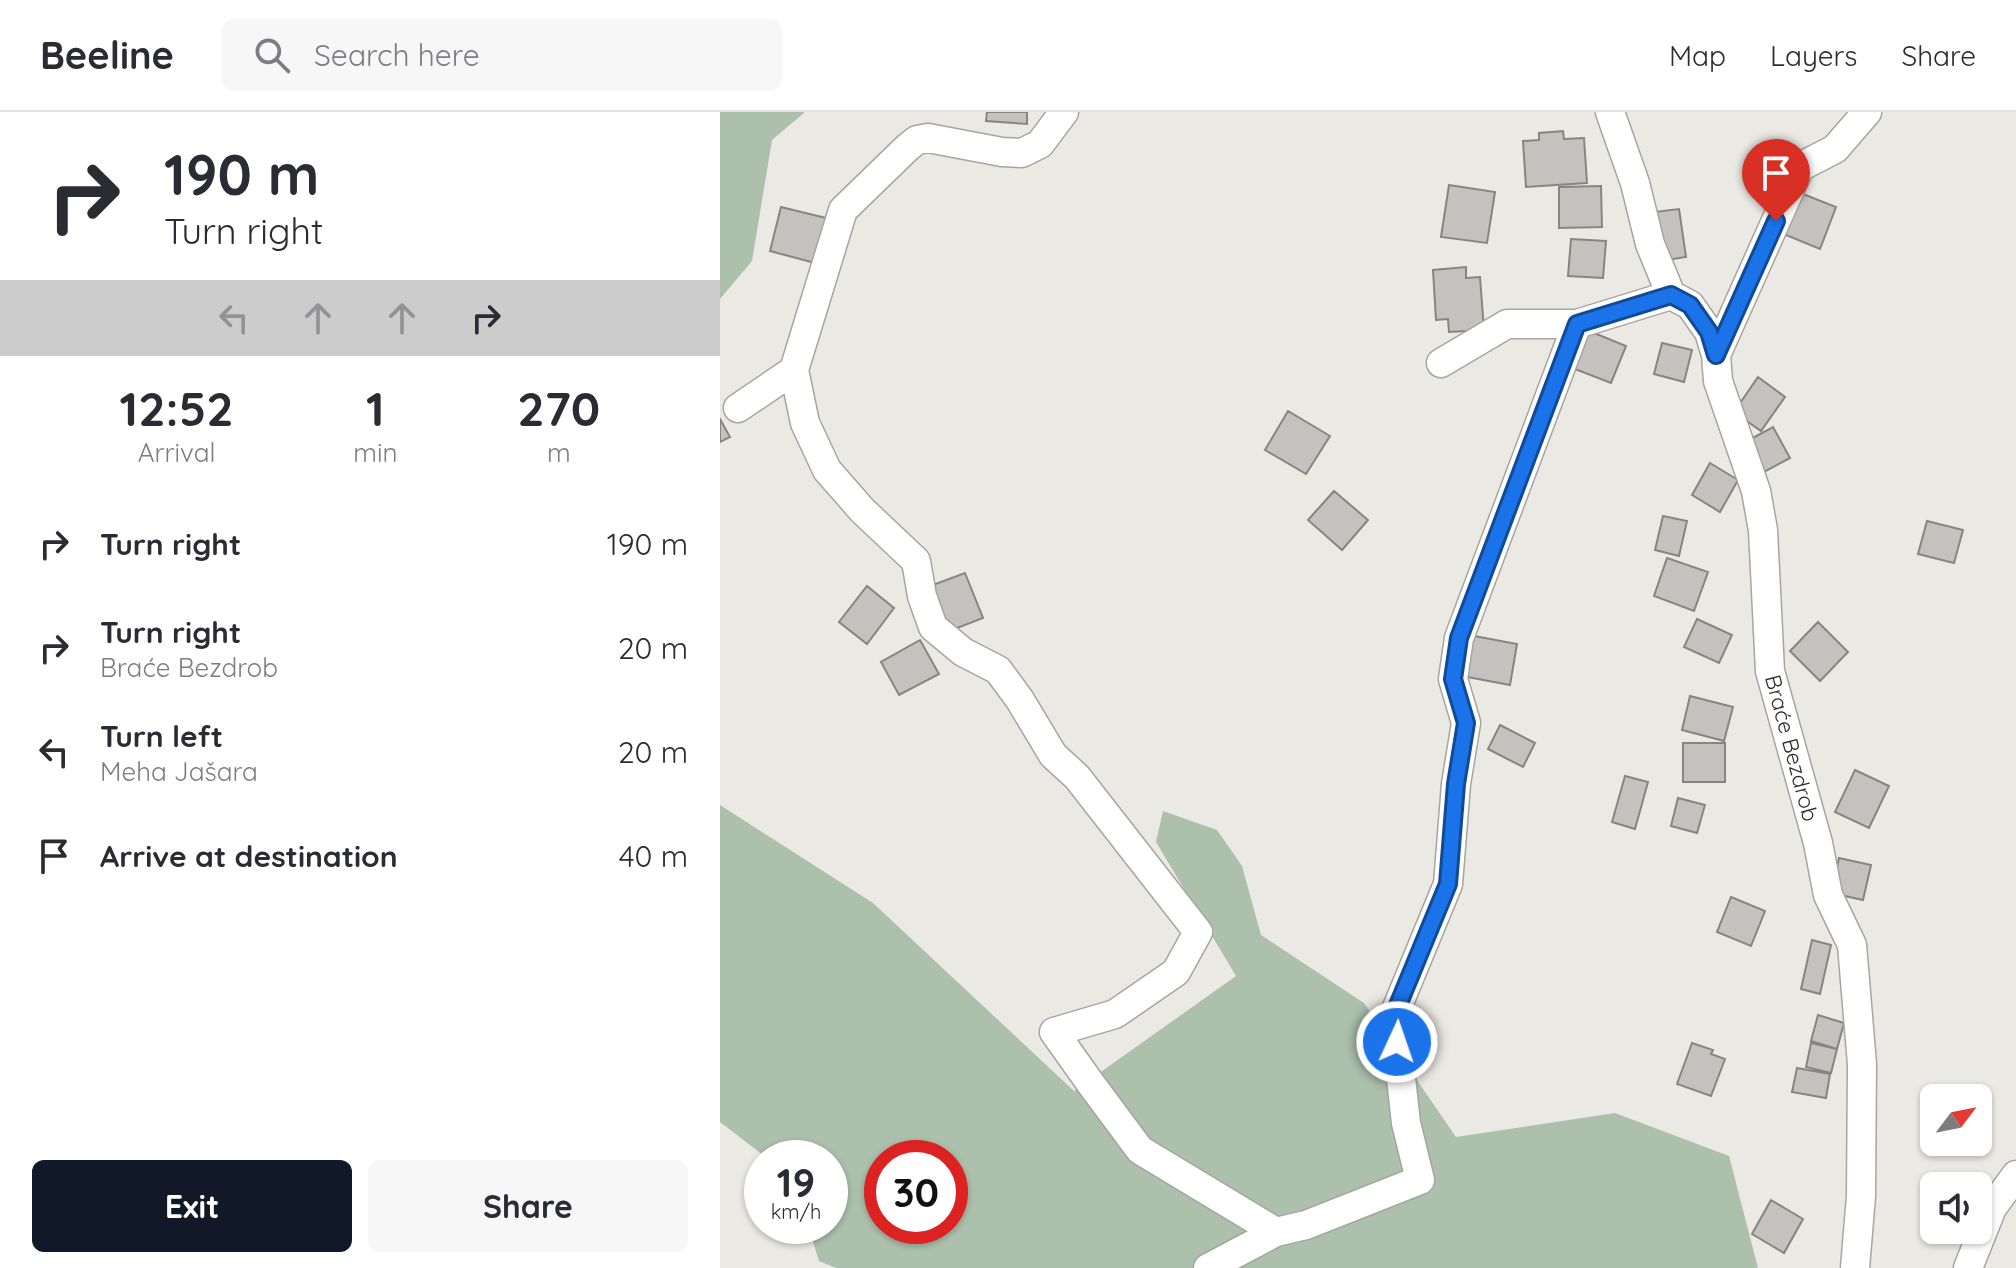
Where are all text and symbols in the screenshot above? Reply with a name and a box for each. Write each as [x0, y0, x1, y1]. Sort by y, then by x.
search box [222, 19, 782, 91]
text: Beeline [40, 31, 174, 79]
icon: search [250, 33, 294, 77]
text: Search here [314, 36, 480, 74]
text: Map [1669, 38, 1726, 73]
text: Layers [1770, 38, 1857, 73]
text: Share [1901, 38, 1976, 73]
text: 190 m [164, 139, 319, 209]
pin [1742, 139, 1810, 221]
icon: right [32, 144, 136, 248]
icon: arrive [1754, 151, 1798, 195]
text: Turn right [164, 208, 323, 253]
icon: left [212, 296, 256, 340]
icon: ahead [296, 296, 340, 340]
icon: ahead [380, 296, 424, 340]
icon: right [464, 296, 508, 340]
text: 12:52 [120, 378, 234, 438]
text: 1 [366, 378, 385, 438]
text: 270 [517, 378, 600, 438]
text: Arrival [138, 436, 216, 469]
text: min [353, 436, 398, 469]
text: m [547, 436, 571, 469]
icon: right [32, 522, 76, 566]
text: Turn right [100, 525, 241, 563]
text: 190 m [607, 525, 688, 563]
text: Turn right [100, 613, 241, 651]
icon: right [32, 626, 76, 670]
text: 20 m [618, 629, 688, 667]
text: Braće Bezdrob [100, 651, 278, 684]
street label: Braće Bezdrob [1759, 672, 1825, 824]
text: Turn left [100, 717, 223, 755]
icon: left [32, 730, 76, 774]
text: 20 m [618, 733, 688, 771]
text: Meha Jašara [100, 755, 258, 788]
icon: arrive [32, 834, 76, 878]
text: Arrive at destination [100, 837, 398, 875]
text: 40 m [619, 837, 688, 875]
position arrow [1355, 1000, 1439, 1084]
north arrow [1920, 1084, 1992, 1156]
map controls [1920, 1084, 1992, 1244]
speed limit sign: 30 [864, 1140, 968, 1244]
text: 19 [777, 1157, 815, 1207]
button: Exit [32, 1160, 352, 1252]
button: Share [368, 1160, 688, 1252]
button: sound [1920, 1172, 1992, 1244]
text: km/h [771, 1199, 821, 1224]

